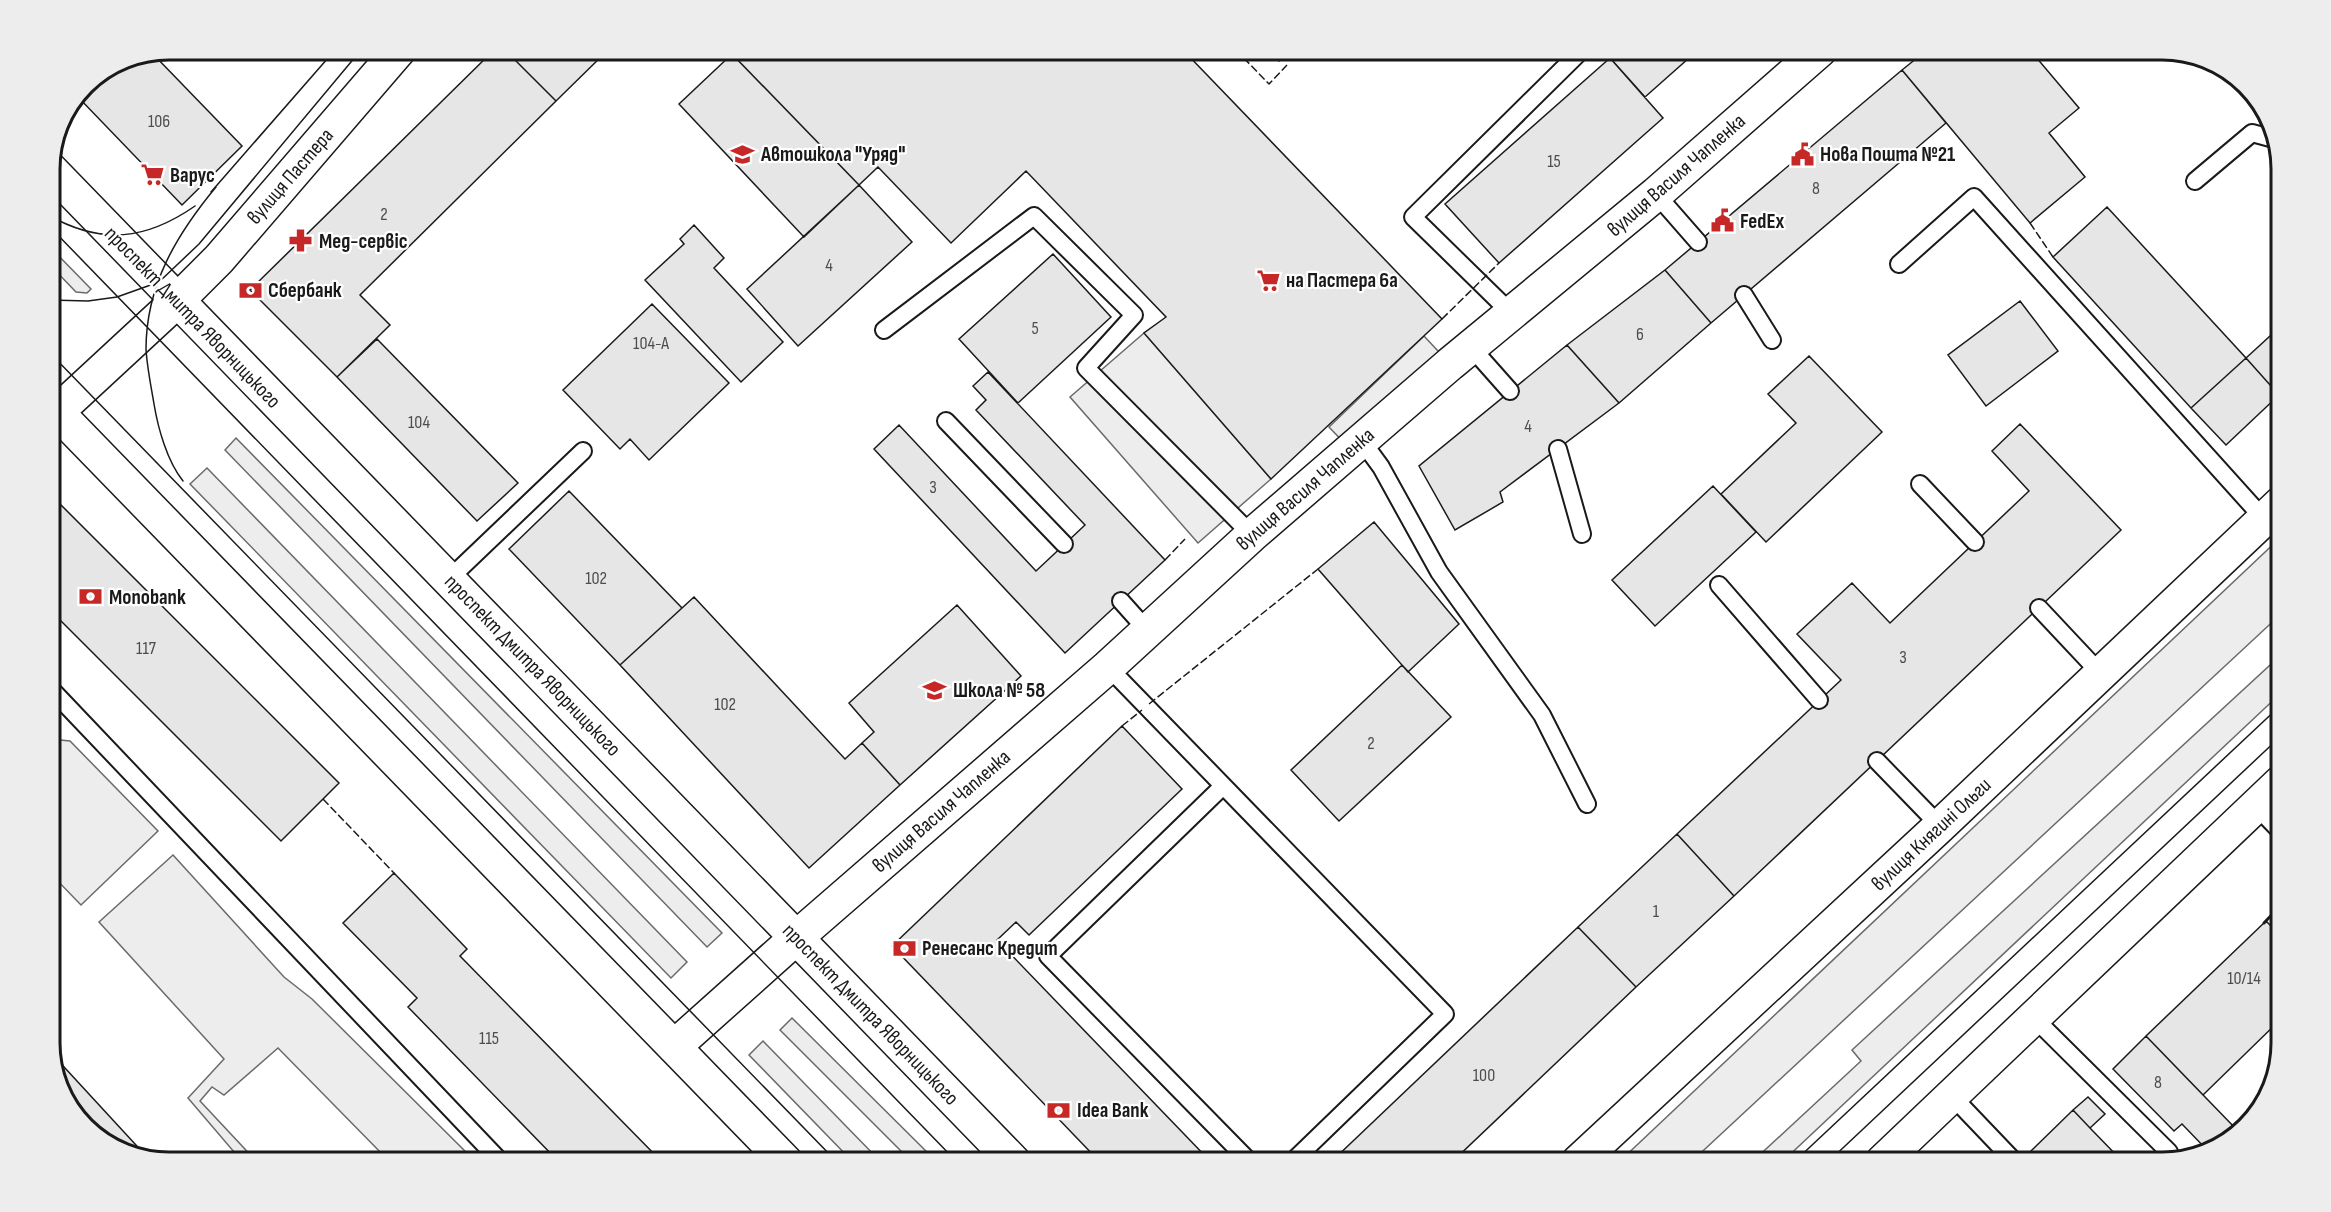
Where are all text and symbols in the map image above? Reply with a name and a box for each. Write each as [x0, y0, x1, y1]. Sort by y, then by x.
street label: вулиця Василя Чапленка [1602, 109, 1750, 242]
house number: 106 [148, 111, 170, 132]
street label: вулиця Пастера [242, 123, 339, 229]
school or university icon: Автошкола "Уряд" [730, 141, 756, 167]
public building icon: Нова Пошта №21 [1789, 141, 1815, 167]
place label: Автошкола "Уряд" [760, 142, 905, 167]
place label: Нова Пошта №21 [1820, 142, 1955, 167]
house number: 15 [1547, 151, 1561, 172]
supermarket icon: Варус [139, 162, 165, 188]
place label: Варус [170, 163, 215, 188]
house number: 8 [1812, 178, 1820, 199]
house number: 2 [380, 204, 388, 225]
public building icon: FedEx [1709, 208, 1735, 234]
place label: FedEx [1740, 209, 1785, 234]
street label: проспект Дмитра Яворницького [99, 221, 286, 413]
pharmacy icon: Мед-сервіс [288, 228, 314, 254]
place label: Мед-сервіс [319, 229, 408, 254]
house number: 4 [825, 255, 833, 276]
supermarket icon: на Пастера 6а [1255, 267, 1281, 293]
place label: на Пастера 6а [1286, 268, 1398, 293]
bank icon: Сбербанк [237, 277, 263, 303]
place label: Сбербанк [268, 278, 342, 303]
house number: 5 [1031, 318, 1039, 339]
house number: 6 [1636, 324, 1644, 345]
house number: 104-А [633, 333, 669, 354]
house number: 104 [408, 412, 430, 433]
house number: 4 [1524, 416, 1532, 437]
street label: вулиця Василя Чапленка [1231, 423, 1379, 556]
house number: 3 [929, 477, 937, 498]
house number: 102 [585, 568, 607, 589]
street label: проспект Дмитра Яворницького [439, 569, 626, 761]
bank icon: Monobank [78, 584, 104, 610]
place label: Monobank [109, 585, 186, 610]
house number: 117 [136, 638, 157, 659]
house number: 3 [1899, 647, 1907, 668]
school or university icon: Школа № 58 [922, 677, 948, 703]
place label: Школа № 58 [953, 678, 1045, 703]
house number: 102 [714, 694, 736, 715]
house number: 2 [1367, 733, 1375, 754]
street label: вулиця Василя Чапленка [867, 745, 1015, 878]
street label: вулиця Княгині Ольги [1866, 773, 1996, 896]
house number: 1 [1653, 901, 1660, 922]
street label: проспект Дмитра Яворницького [777, 918, 964, 1110]
bank icon: Ренесанс Кредит [891, 935, 917, 961]
place label: Ренесанс Кредит [922, 936, 1058, 961]
house number: 10/14 [2227, 968, 2261, 989]
house number: 115 [479, 1028, 499, 1049]
house number: 100 [1473, 1065, 1495, 1086]
house number: 8 [2154, 1072, 2162, 1093]
bank icon: Idea Bank [1046, 1097, 1072, 1123]
place label: Idea Bank [1077, 1098, 1149, 1123]

